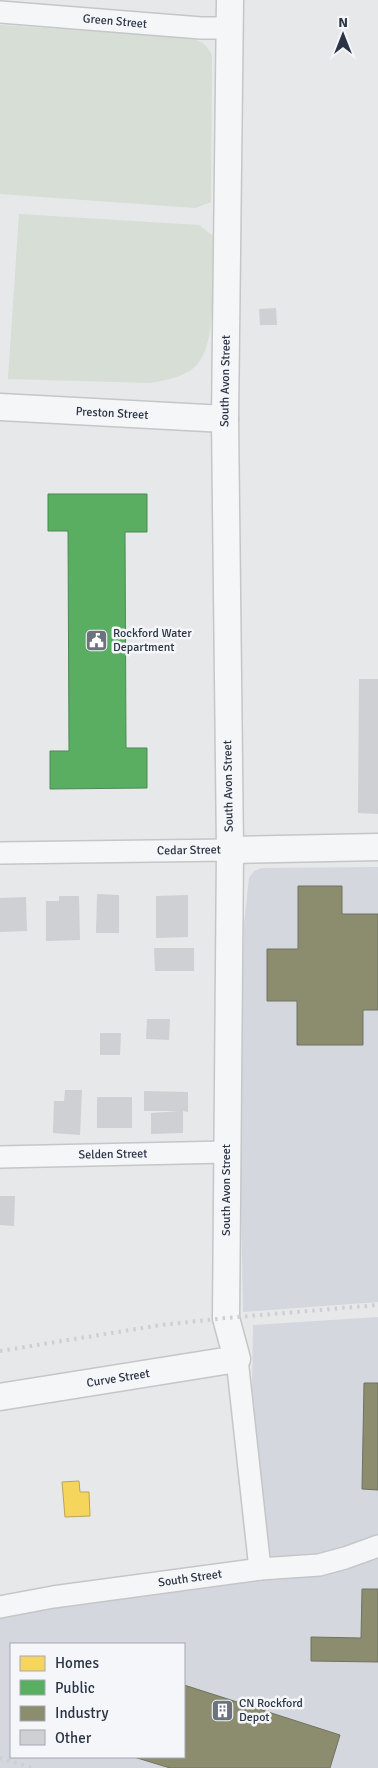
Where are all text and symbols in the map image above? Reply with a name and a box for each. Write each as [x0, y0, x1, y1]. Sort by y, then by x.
north arrow [318, 10, 368, 60]
street label: Green Street [82, 11, 148, 32]
text: N [338, 14, 348, 31]
street label: South Avon Street [217, 335, 234, 427]
street label: Preston Street [75, 404, 149, 423]
place label: Rockford Water Department [113, 626, 192, 655]
public building icon: Rockford Water Department [85, 628, 109, 652]
street label: South Avon Street [220, 740, 237, 832]
street label: Cedar Street [157, 842, 221, 859]
street label: South Avon Street [219, 1144, 234, 1236]
street label: Selden Street [78, 1146, 148, 1163]
street label: Curve Street [85, 1366, 151, 1391]
street label: South Street [157, 1567, 223, 1590]
legend [10, 1643, 185, 1758]
text: Homes [55, 1654, 99, 1672]
text: Public [55, 1679, 95, 1697]
place label: CN Rockford Depot [239, 1696, 303, 1725]
building icon: CN Rockford Depot [211, 1698, 235, 1722]
text: Industry [55, 1704, 108, 1722]
text: Other [55, 1729, 92, 1747]

